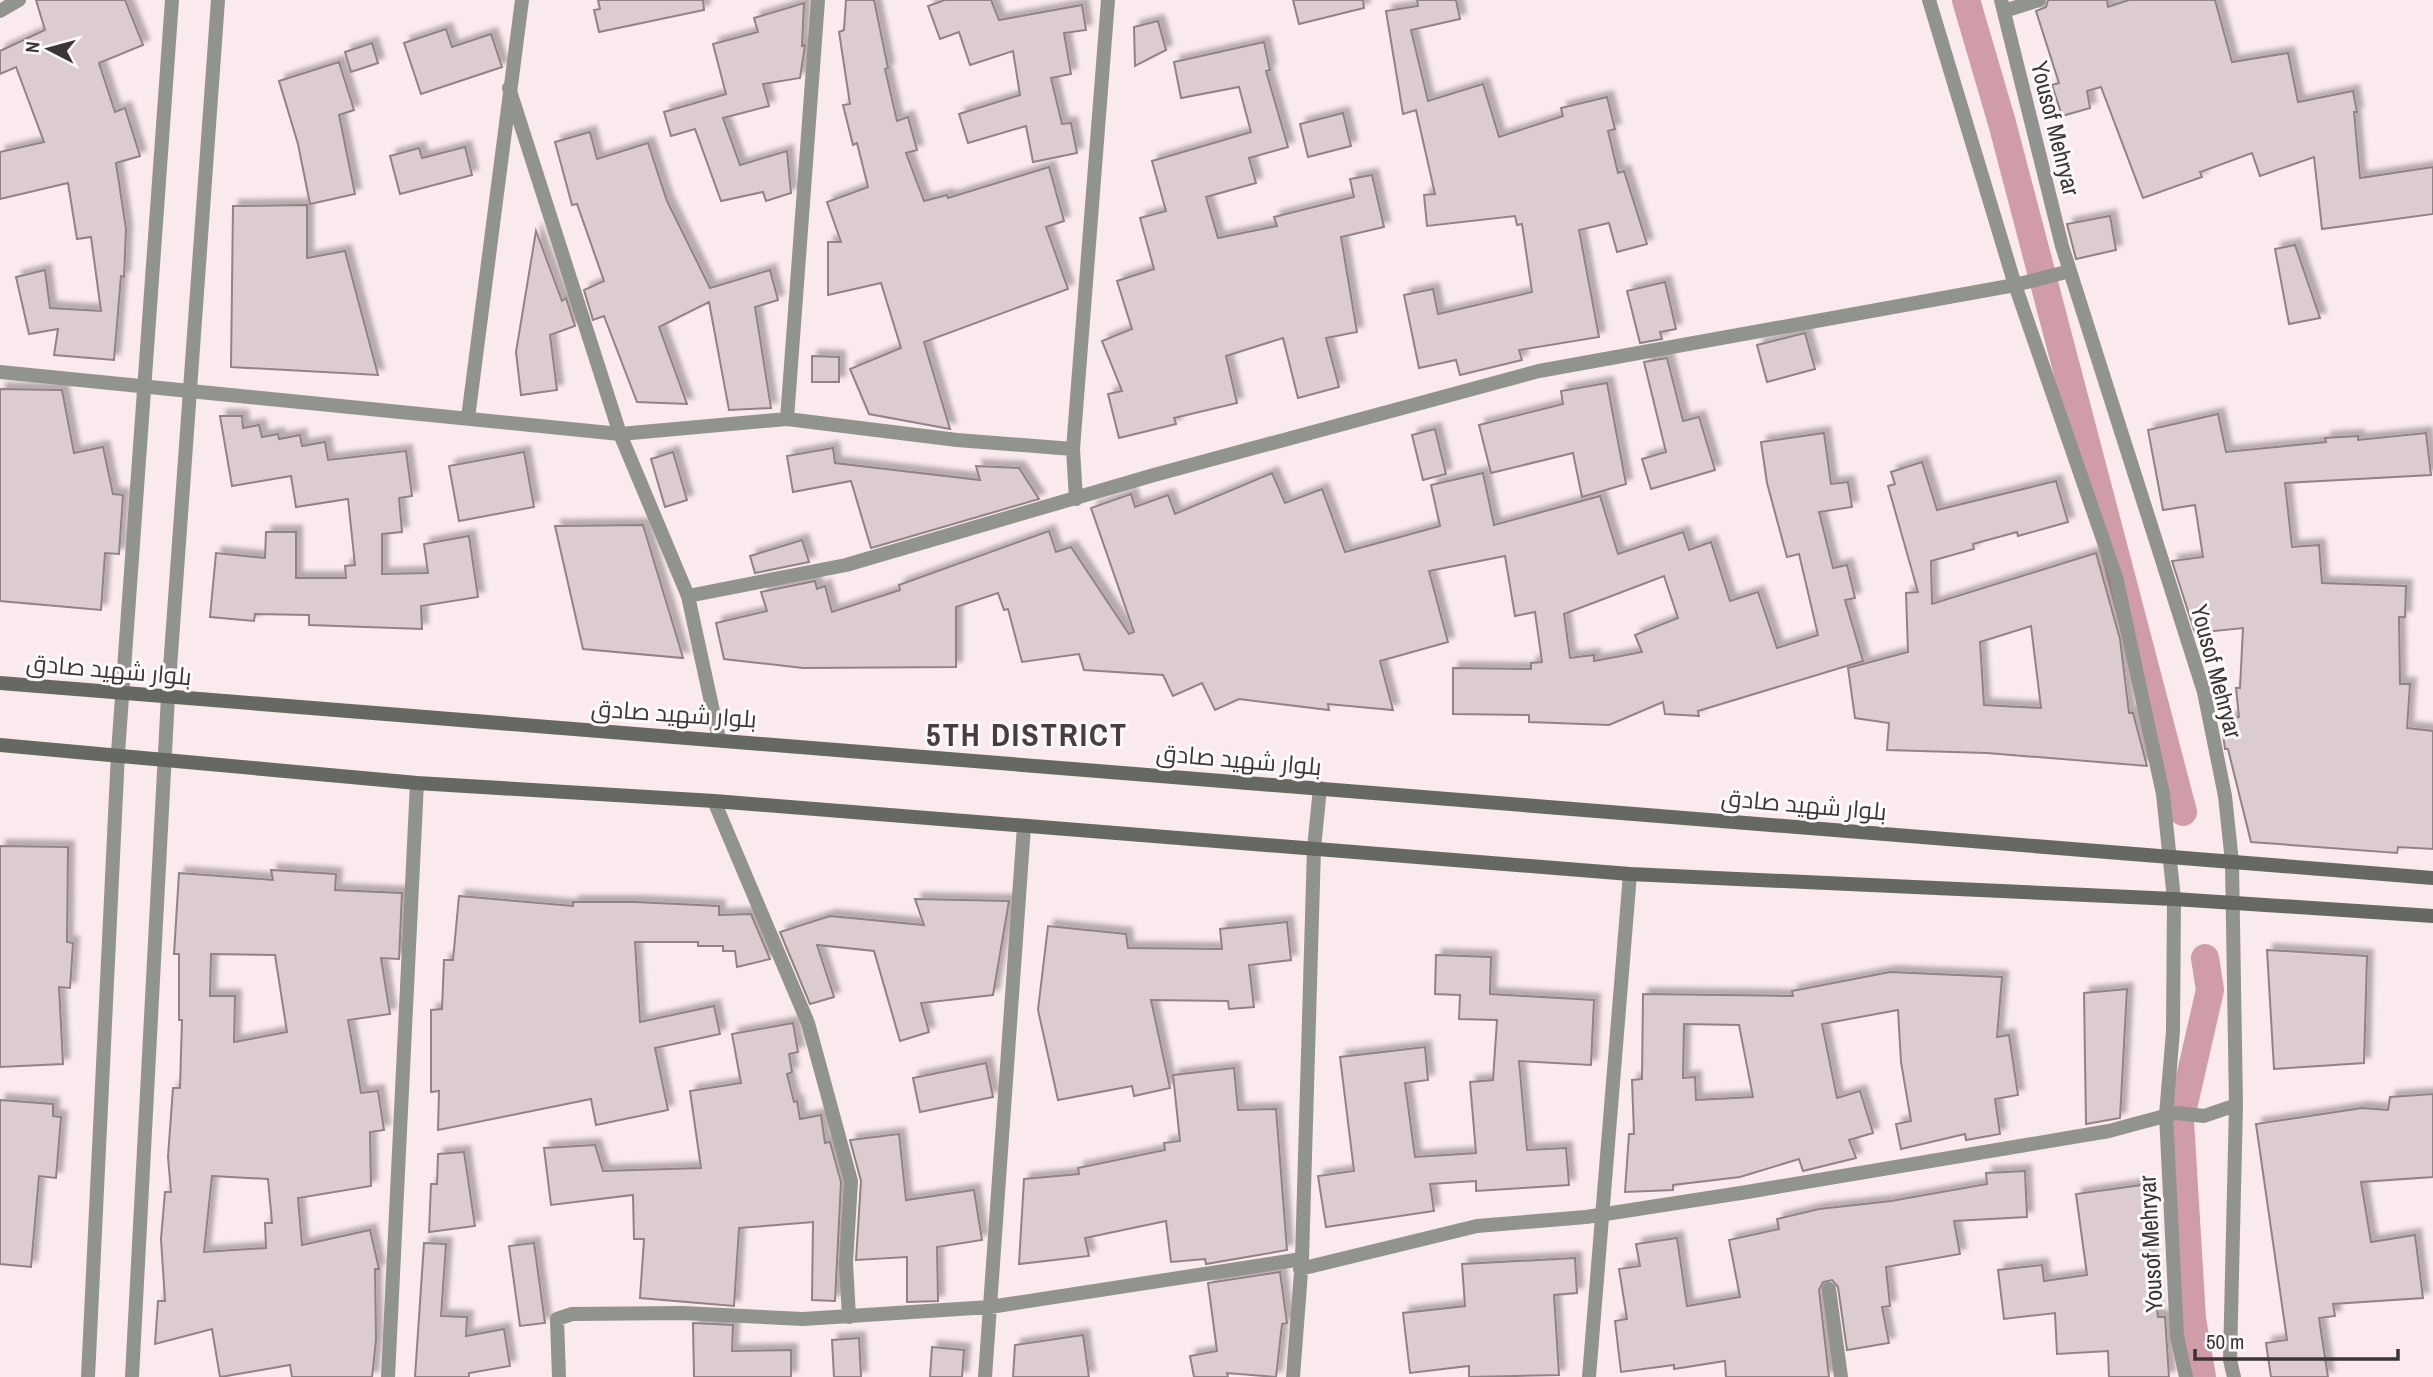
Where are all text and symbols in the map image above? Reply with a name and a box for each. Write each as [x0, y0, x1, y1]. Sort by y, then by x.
north arrow [14, 14, 84, 84]
text: N [19, 40, 46, 54]
street label: Yousof Mehryar [2024, 57, 2088, 199]
street label: Yousof Mehryar [2184, 601, 2250, 742]
street label: بلوار شهید صادق [25, 646, 193, 692]
street label: بلوار شهید صادق [590, 691, 758, 735]
district label: 5TH DISTRICT [926, 713, 1128, 756]
street label: بلوار شهید صادق [1155, 736, 1323, 782]
street label: بلوار شهید صادق [1720, 781, 1888, 827]
street label: Yousof Mehryar [2130, 1174, 2170, 1313]
scale bar [2195, 1318, 2398, 1362]
text: 50 m [2206, 1327, 2244, 1356]

